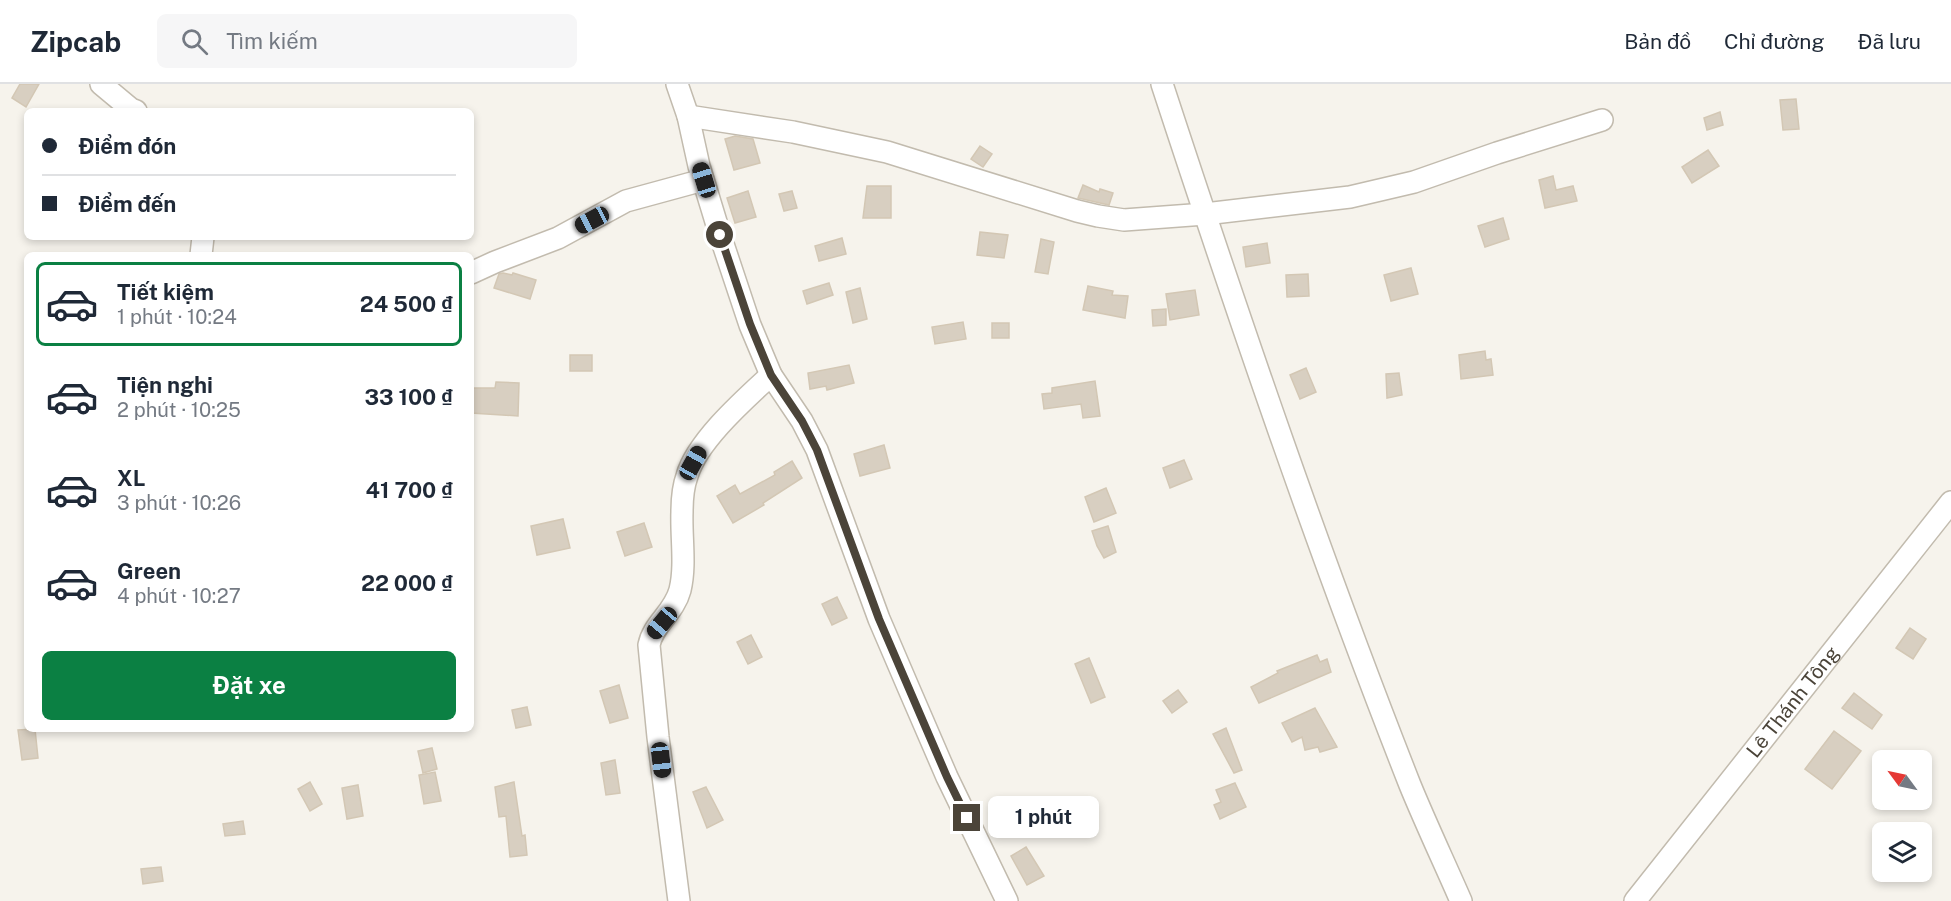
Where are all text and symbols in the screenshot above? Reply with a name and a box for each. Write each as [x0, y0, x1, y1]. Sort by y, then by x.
search box [157, 14, 577, 68]
text: Zipcab [30, 25, 121, 58]
icon: search [178, 25, 211, 58]
text: Tìm kiếm [226, 28, 318, 54]
text: Bản đồ [1624, 29, 1691, 54]
text: Chỉ đường [1724, 29, 1825, 54]
text: Đã lưu [1858, 29, 1921, 54]
text: Điểm đón [78, 133, 176, 159]
car [690, 160, 718, 200]
text: Điểm đến [78, 191, 176, 217]
car [572, 204, 612, 236]
route start [706, 221, 733, 248]
icon: car [45, 277, 99, 331]
text: Tiết kiệm [117, 279, 214, 305]
text: 24 500 ₫ [360, 291, 453, 317]
text: 1 phút · 10:24 [117, 305, 237, 329]
icon: car [45, 370, 99, 424]
text: Tiện nghi [117, 372, 213, 398]
text: 33 100 ₫ [364, 384, 453, 410]
text: 2 phút · 10:25 [117, 398, 241, 422]
car [676, 443, 710, 483]
icon: car [45, 463, 99, 517]
text: XL [117, 465, 145, 491]
text: 41 700 ₫ [366, 477, 453, 503]
text: 3 phút · 10:26 [117, 491, 241, 515]
icon: car [45, 556, 99, 610]
text: Green [117, 558, 181, 584]
text: 22 000 ₫ [361, 570, 453, 596]
text: 4 phút · 10:27 [117, 584, 241, 608]
car [644, 603, 680, 643]
street label: Lê Thánh Tông [1741, 641, 1844, 762]
button: Đặt xe [42, 651, 456, 720]
car [650, 741, 672, 779]
north arrow [1872, 750, 1932, 810]
map controls [1872, 750, 1932, 882]
callout: 1 phút [988, 797, 1099, 839]
route end [953, 804, 980, 831]
text: 1 phút [1015, 805, 1072, 829]
button: layers [1872, 822, 1932, 882]

